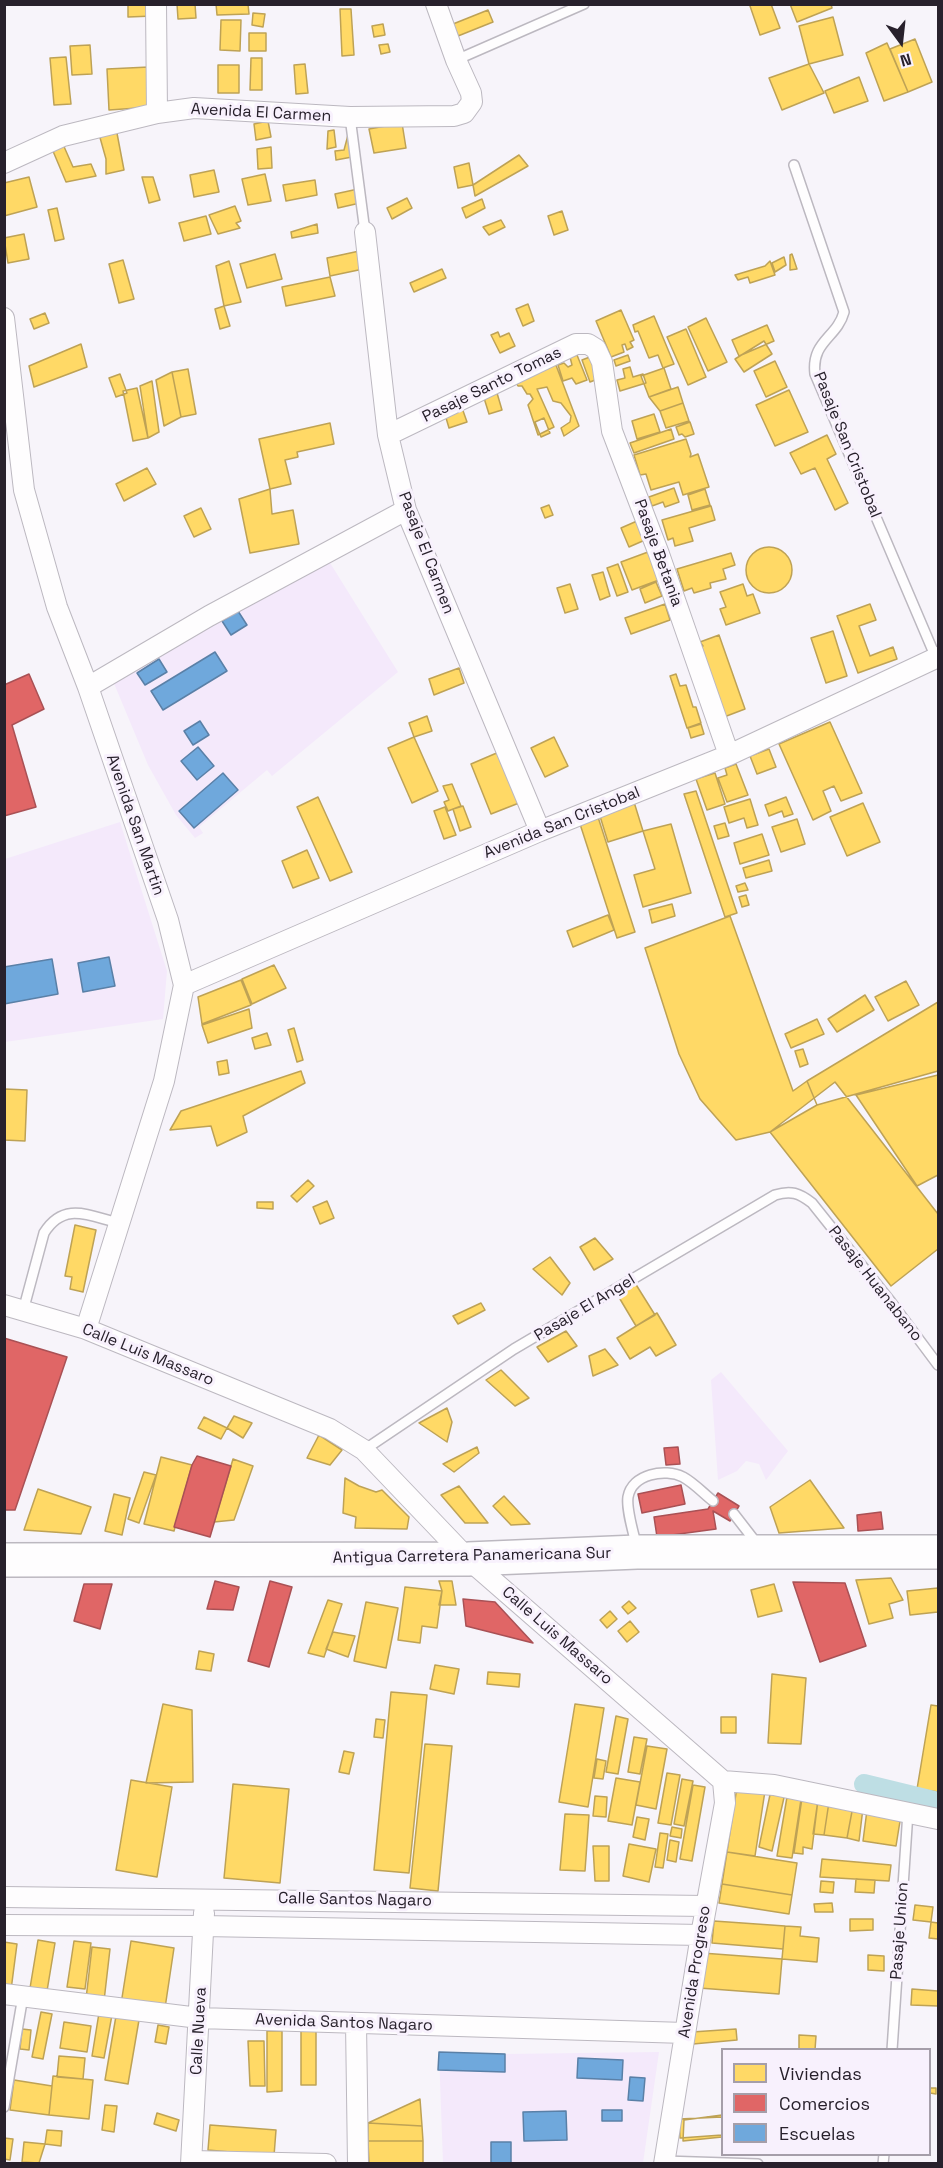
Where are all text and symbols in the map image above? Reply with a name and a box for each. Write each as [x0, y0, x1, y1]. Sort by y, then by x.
north arrow [871, 12, 931, 72]
text: N [898, 48, 914, 71]
street label: Avenida El Carmen [190, 100, 332, 126]
street label: Pasaje Santo Tomas [419, 343, 565, 427]
street label: Pasaje San Cristobal [809, 369, 885, 521]
street label: Pasaje El Carmen [394, 489, 458, 617]
street label: Pasaje Betania [630, 497, 686, 609]
street label: Avenida San Martin [102, 752, 168, 898]
street label: Avenida San Cristobal [481, 783, 643, 863]
street label: Pasaje Huanabano [824, 1222, 926, 1346]
street label: Pasaje El Angel [531, 1270, 639, 1346]
street label: Calle Luis Massaro [79, 1320, 217, 1390]
street label: Antigua Carretera Panamericana Sur [333, 1544, 611, 1568]
street label: Calle Luis Massaro [498, 1583, 616, 1689]
street label: Pasaje Union [887, 1882, 913, 1980]
street label: Calle Santos Nagaro [278, 1889, 432, 1911]
street label: Avenida Progreso [675, 1904, 715, 2040]
street label: Calle Nueva [187, 1987, 211, 2075]
street label: Avenida Santos Nagaro [255, 2010, 433, 2036]
legend [721, 2048, 931, 2156]
text: Viviendas [779, 2062, 862, 2085]
text: Comercios [779, 2092, 870, 2115]
text: Escuelas [779, 2122, 855, 2145]

